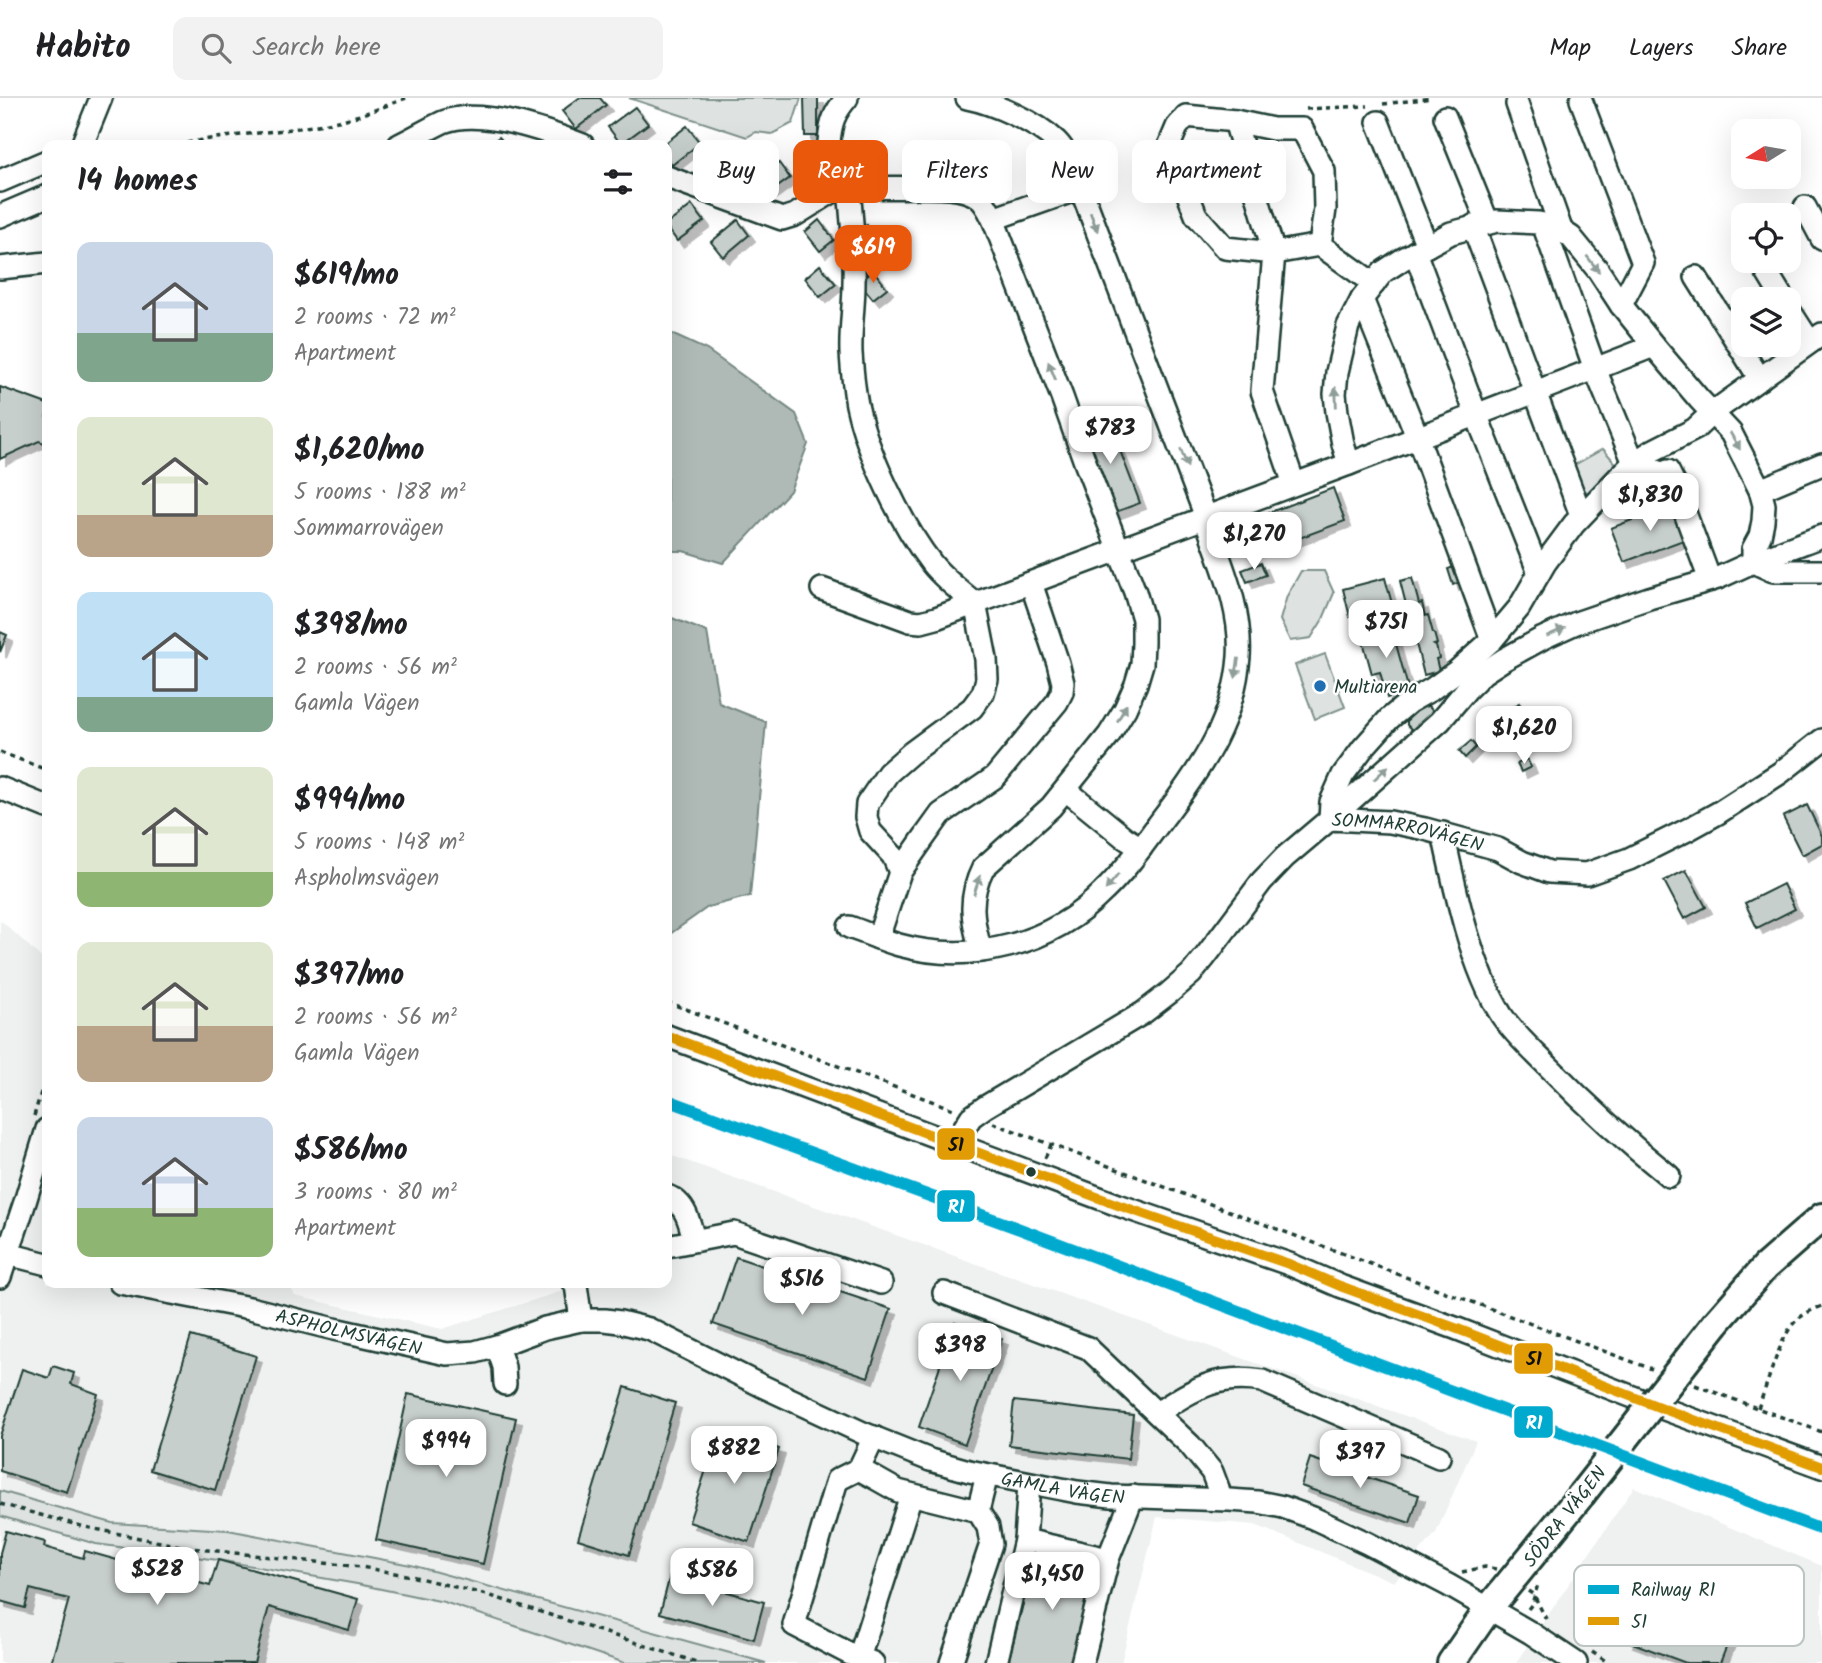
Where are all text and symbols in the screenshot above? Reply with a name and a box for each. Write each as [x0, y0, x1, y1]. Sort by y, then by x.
search box [173, 17, 663, 80]
text: Habito [35, 22, 131, 75]
text: Search here [253, 27, 381, 69]
icon: search [197, 29, 235, 67]
text: Map [1549, 29, 1591, 68]
text: Layers [1629, 29, 1693, 68]
text: Share [1731, 29, 1787, 68]
north arrow [1731, 119, 1801, 189]
map controls [1731, 119, 1801, 357]
chip: Buy [693, 140, 779, 203]
chip: Rent [793, 140, 888, 203]
chip: Filters [902, 140, 1012, 203]
chip: New [1026, 140, 1118, 203]
chip: Apartment [1132, 140, 1286, 203]
text: 14 homes [77, 158, 198, 206]
icon: filters [599, 163, 637, 201]
button: locate [1731, 203, 1801, 273]
one-way arrow [1089, 212, 1100, 233]
pin: $619 [832, 226, 914, 285]
text: $619 [851, 230, 895, 266]
text: $619/mo [294, 252, 399, 300]
one-way arrow [1586, 254, 1600, 273]
icon: home [133, 270, 217, 354]
button: layers [1731, 287, 1801, 357]
text: 2 rooms · 72 m² [294, 300, 456, 336]
text: Apartment [294, 336, 396, 372]
one-way arrow [1046, 361, 1057, 382]
one-way arrow [1331, 386, 1342, 408]
pin: $783 [1069, 406, 1151, 466]
text: $783 [1085, 411, 1135, 447]
text: $1,620/mo [294, 427, 425, 475]
one-way arrow [1728, 431, 1741, 450]
icon: home [133, 445, 217, 529]
one-way arrow [1179, 447, 1190, 468]
pin: $1,830 [1593, 474, 1707, 533]
text: 5 rooms · 188 m² [294, 475, 466, 511]
text: $1,830 [1618, 478, 1682, 514]
text: Sommarrovägen [294, 511, 444, 547]
pin: $1,270 [1197, 512, 1311, 572]
text: $1,270 [1223, 517, 1285, 553]
pin: $751 [1345, 601, 1427, 660]
text: $398/mo [294, 602, 408, 650]
text: $751 [1364, 605, 1408, 641]
icon: home [133, 620, 217, 704]
one-way arrow [1546, 626, 1566, 638]
text: 2 rooms · 56 m² [294, 650, 457, 686]
one-way arrow [1231, 657, 1242, 679]
place label: Multiarena [1334, 673, 1417, 703]
marker: Multiarena [1312, 678, 1328, 694]
text: Gamla Vägen [294, 686, 419, 722]
one-way arrow [1116, 703, 1128, 723]
pin: $1,620 [1467, 706, 1581, 766]
text: $1,620 [1492, 711, 1556, 747]
one-way arrow [1372, 766, 1389, 782]
text: $994/mo [294, 777, 405, 825]
icon: home [133, 795, 217, 879]
street label: SOMMARROVÄGEN [1331, 806, 1487, 861]
text: 5 rooms · 148 m² [294, 825, 464, 861]
text: Aspholmsvägen [294, 861, 439, 897]
one-way arrow [972, 874, 983, 895]
one-way arrow [1105, 874, 1120, 891]
text: $397/mo [294, 952, 404, 1000]
icon: home [133, 970, 217, 1054]
text: 2 rooms · 56 m² [294, 1000, 457, 1036]
text: Gamla Vägen [294, 1036, 419, 1072]
text: $586/mo [294, 1127, 408, 1175]
line badge: 51 [936, 1127, 976, 1161]
text: 51 [947, 1131, 964, 1161]
icon: home [133, 1145, 217, 1229]
unlabelled marker [1024, 1165, 1038, 1179]
text: 3 rooms · 80 m² [294, 1175, 457, 1211]
line badge: R1 [936, 1189, 976, 1223]
text: R1 [947, 1193, 965, 1223]
text: Apartment [294, 1211, 396, 1247]
pin: $516 [761, 1258, 843, 1317]
text: $516 [780, 1262, 824, 1298]
street label: ASPHOLMSVÄGEN [272, 1302, 424, 1365]
pin: $398 [919, 1324, 1001, 1383]
text: $398 [934, 1328, 986, 1364]
line badge: 51 [1513, 1342, 1554, 1375]
text: 51 [1525, 1345, 1542, 1375]
line badge: R1 [1513, 1405, 1554, 1439]
text: R1 [1525, 1409, 1543, 1439]
pin: $994 [405, 1420, 487, 1479]
text: $994 [421, 1424, 471, 1460]
pin: $882 [693, 1426, 775, 1486]
pin: $397 [1319, 1430, 1401, 1490]
text: $882 [707, 1431, 761, 1467]
text: $397 [1336, 1435, 1384, 1471]
street label: SÖDRA VÄGEN [1516, 1460, 1615, 1574]
street label: GAMLA VÄGEN [998, 1465, 1125, 1513]
pin: $528 [116, 1548, 198, 1607]
pin: $586 [671, 1548, 753, 1608]
text: $528 [131, 1552, 183, 1588]
pin: $1,450 [995, 1552, 1109, 1612]
text: $586 [686, 1553, 738, 1589]
text: $1,450 [1021, 1557, 1083, 1593]
legend [1574, 1565, 1804, 1646]
text: Railway R1 [1631, 1576, 1716, 1606]
text: 51 [1631, 1608, 1647, 1638]

